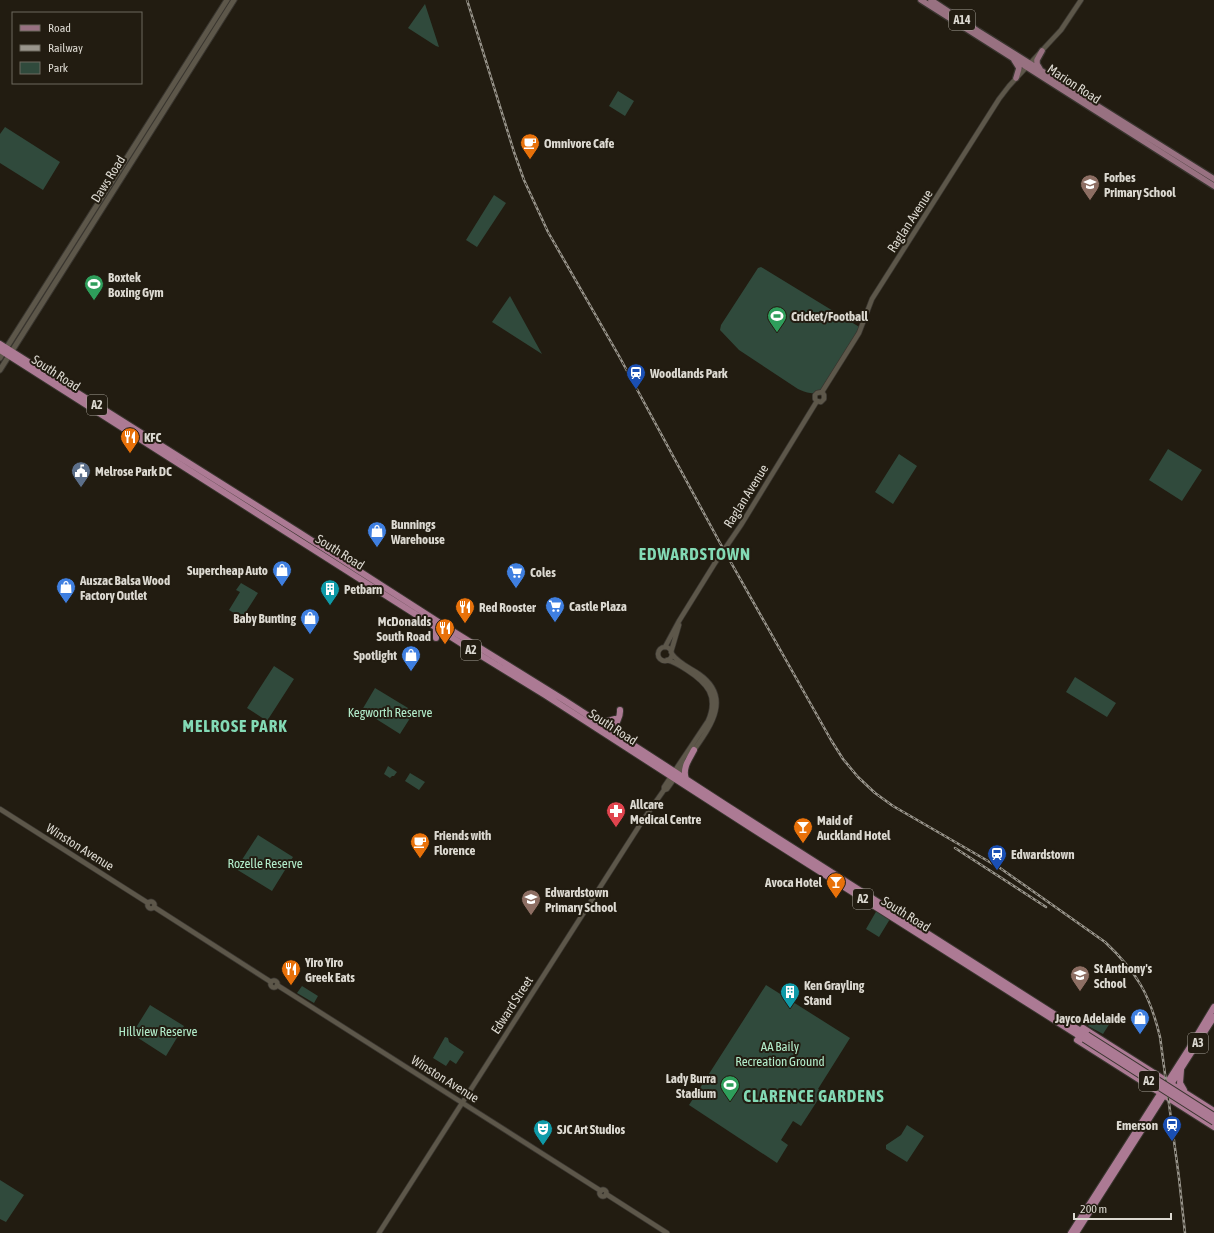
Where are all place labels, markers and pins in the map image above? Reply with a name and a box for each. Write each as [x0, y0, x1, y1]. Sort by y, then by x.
cafe icon: Omnivore Cafe [519, 132, 541, 160]
place label: Omnivore Cafe [544, 136, 615, 151]
place label: Forbes Primary School [1104, 170, 1176, 200]
school or university icon: Forbes Primary School [1079, 173, 1101, 201]
place label: Boxtek Boxing Gym [108, 270, 164, 300]
sports icon: Boxtek Boxing Gym [83, 273, 105, 301]
sports icon: Cricket/Football [766, 305, 788, 333]
place label: Cricket/Football [791, 309, 869, 324]
station icon: Woodlands Park [625, 362, 647, 390]
place label: Woodlands Park [649, 366, 728, 381]
restaurant icon: KFC [119, 426, 141, 454]
place label: KFC [144, 430, 162, 445]
public building icon: Melrose Park DC [70, 460, 92, 488]
place label: Melrose Park DC [95, 464, 172, 479]
place label: Bunnings Warehouse [390, 517, 445, 547]
shop icon: Bunnings Warehouse [366, 520, 388, 548]
shop icon: Supercheap Auto [271, 559, 293, 587]
supermarket icon: Coles [505, 561, 527, 589]
place label: Supercheap Auto [187, 563, 268, 578]
place label: Coles [530, 565, 556, 580]
place label: Auszac Balsa Wood Factory Outlet [79, 573, 170, 603]
shop icon: Auszac Balsa Wood Factory Outlet [55, 576, 77, 604]
building icon: Petbarn [319, 578, 341, 606]
place label: Petbarn [344, 582, 382, 597]
supermarket icon: Castle Plaza [544, 595, 566, 623]
restaurant icon: Red Rooster [454, 596, 476, 624]
place label: Castle Plaza [569, 599, 627, 614]
place label: Red Rooster [479, 600, 537, 615]
shop icon: Baby Bunting [299, 607, 321, 635]
place label: Baby Bunting [233, 611, 296, 626]
place label: McDonalds South Road [377, 614, 431, 644]
restaurant icon: McDonalds South Road [434, 617, 456, 645]
shop icon: Spotlight [400, 644, 422, 672]
place label: Spotlight [353, 648, 397, 663]
place label: Allcare Medical Centre [629, 797, 701, 827]
pharmacy icon: Allcare Medical Centre [605, 800, 627, 828]
place label: Maid of Auckland Hotel [816, 813, 891, 843]
bar icon: Maid of Auckland Hotel [792, 816, 814, 844]
place label: Friends with Florence [434, 828, 491, 858]
cafe icon: Friends with Florence [409, 831, 431, 859]
station icon: Edwardstown [986, 843, 1008, 871]
place label: Edwardstown [1011, 847, 1075, 862]
bar icon: Avoca Hotel [825, 871, 847, 899]
place label: Avoca Hotel [764, 875, 823, 890]
place label: Edwardstown Primary School [545, 885, 617, 915]
school or university icon: Edwardstown Primary School [520, 888, 542, 916]
place label: Yiro Yiro Greek Eats [304, 955, 355, 985]
restaurant icon: Yiro Yiro Greek Eats [280, 958, 302, 986]
place label: St Anthony's School [1094, 961, 1153, 991]
school or university icon: St Anthony's School [1069, 964, 1091, 992]
place label: Ken Grayling Stand [804, 978, 865, 1008]
building icon: Ken Grayling Stand [779, 981, 801, 1009]
shop icon: Jayco Adelaide [1129, 1007, 1151, 1035]
place label: Jayco Adelaide [1054, 1011, 1126, 1026]
place label: Lady Burra Stadium [666, 1071, 716, 1101]
sports icon: Lady Burra Stadium [719, 1074, 741, 1102]
station icon: Emerson [1161, 1114, 1183, 1142]
theatre icon: SJC Art Studios [532, 1118, 554, 1146]
place label: Emerson [1116, 1118, 1158, 1133]
place label: SJC Art Studios [557, 1122, 626, 1137]

